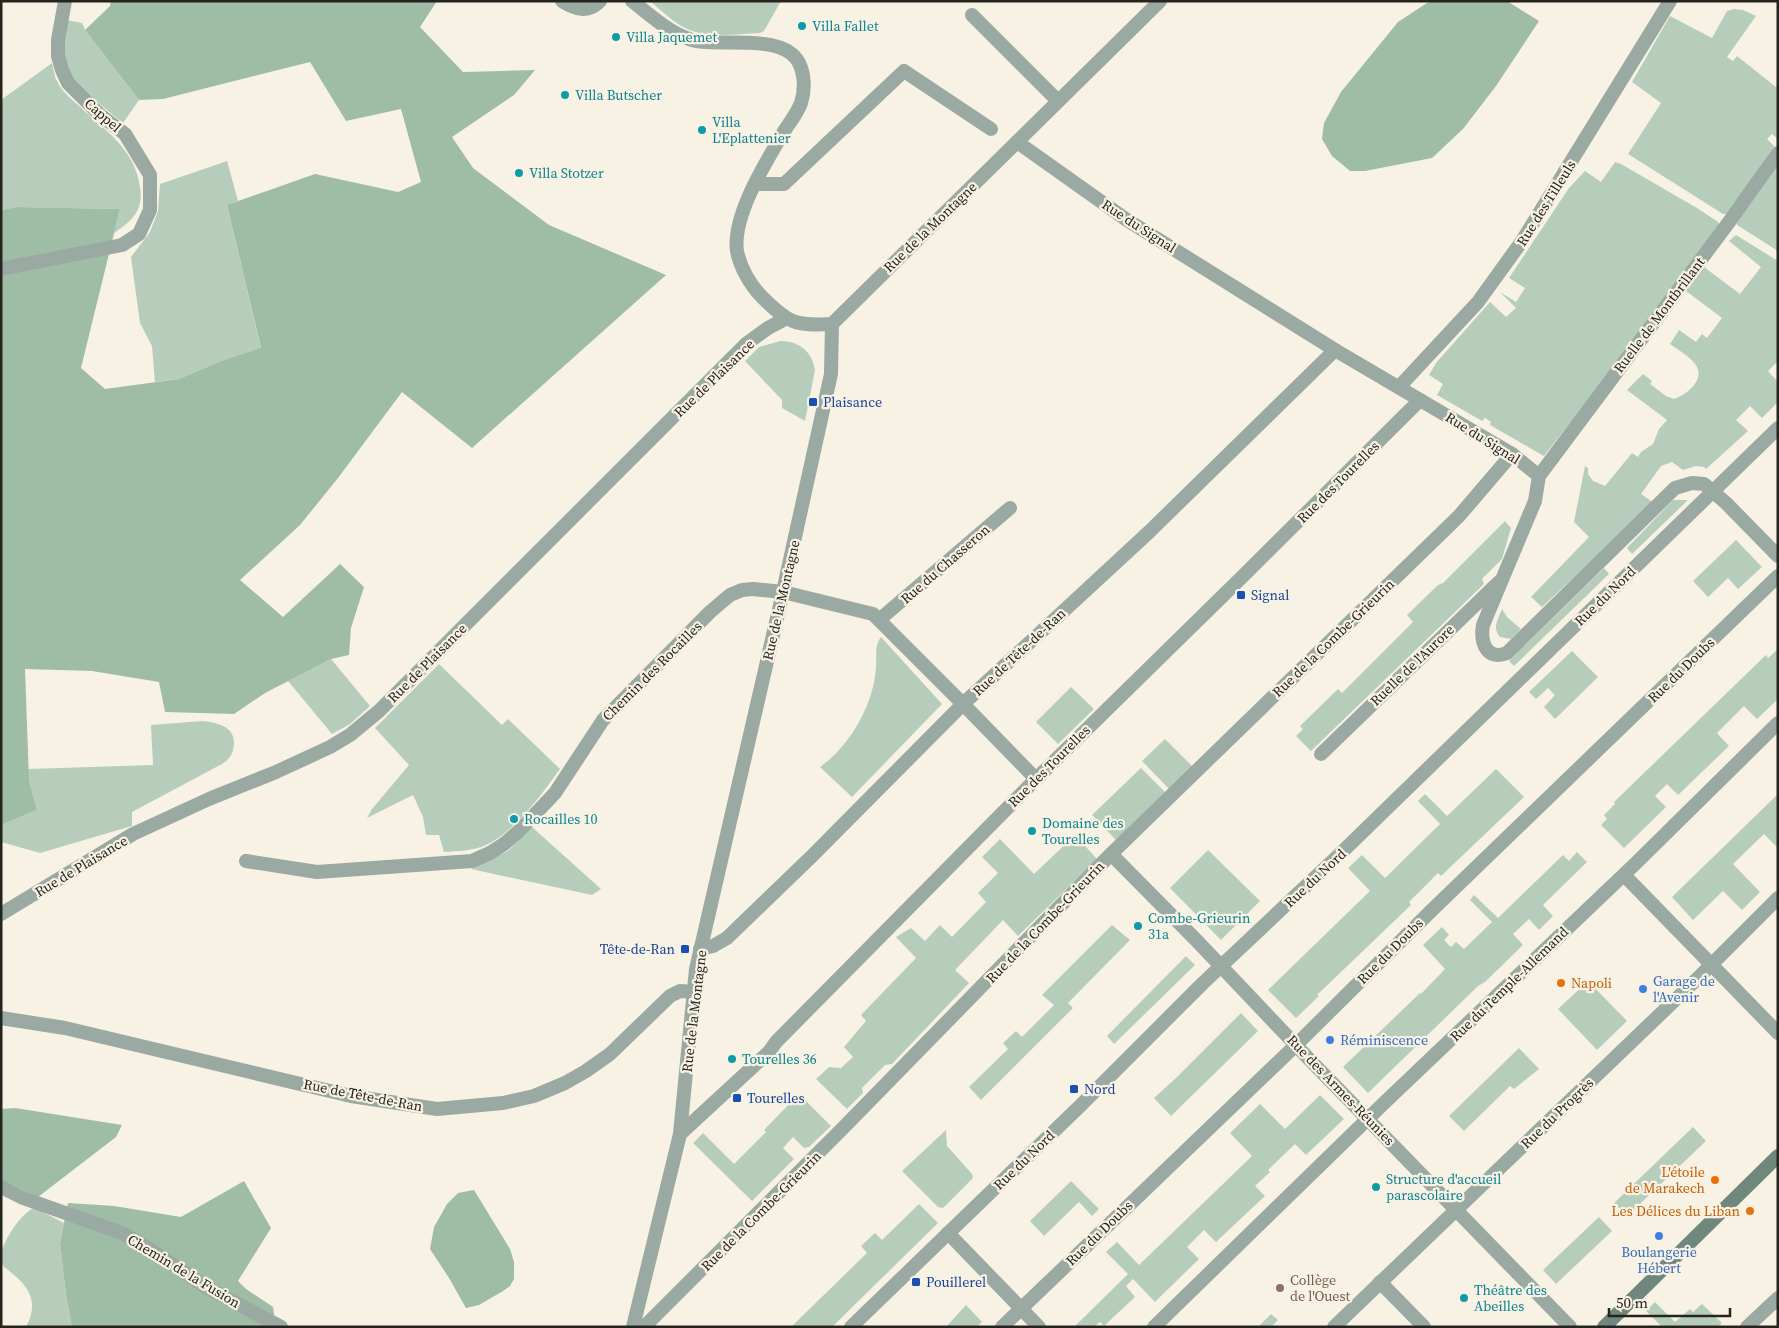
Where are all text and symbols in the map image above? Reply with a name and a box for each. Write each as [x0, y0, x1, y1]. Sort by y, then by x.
place label: Villa Fallet [812, 16, 879, 36]
marker: Villa Fallet [796, 20, 808, 32]
place label: Villa Jaquemet [626, 27, 717, 47]
marker: Villa Jaquemet [610, 31, 622, 43]
place label: Villa Butscher [575, 85, 662, 105]
marker: Villa Butscher [559, 89, 571, 101]
street label: Cappel [80, 93, 126, 137]
place label: Villa L'Eplattenier [712, 112, 791, 148]
marker: Villa L'Eplattenier [696, 124, 708, 136]
street label: Rue des Tilleuls [1512, 156, 1580, 250]
place label: Villa Stotzer [529, 163, 604, 183]
marker: Villa Stotzer [513, 167, 525, 179]
street label: Rue de la Montagne [879, 177, 981, 277]
street label: Rue du Signal [1098, 194, 1180, 258]
street label: Ruelle de Montbrillant [1609, 253, 1710, 377]
street label: Rue de Plaisance [669, 334, 759, 422]
place label: Plaisance [823, 392, 882, 412]
marker: Plaisance [807, 396, 819, 408]
street label: Rue du Signal [1442, 407, 1524, 469]
street label: Rue des Tourelles [1292, 436, 1384, 528]
street label: Rue du Chasseron [896, 519, 994, 608]
street label: Rue de la Montagne [757, 538, 805, 662]
street label: Rue du Nord [1570, 562, 1640, 630]
street label: Rue de la Combe-Grieurin [1268, 574, 1399, 702]
place label: Signal [1251, 585, 1289, 605]
marker: Signal [1235, 589, 1247, 601]
street label: Rue de Tête-de-Ran [968, 603, 1070, 700]
street label: Chemin des Rocailles [598, 617, 706, 725]
street label: Rue de Plaisance [383, 619, 471, 707]
street label: Ruelle de l'Aurore [1366, 620, 1458, 710]
street label: Rue du Doubs [1643, 633, 1719, 707]
street label: Rue des Tourelles [1003, 720, 1095, 812]
place label: Rocailles 10 [524, 809, 598, 829]
marker: Rocailles 10 [508, 813, 520, 825]
place label: Domaine des Tourelles [1042, 813, 1124, 849]
marker: Domaine des Tourelles [1026, 825, 1038, 837]
street label: Rue de Plaisance [31, 830, 131, 902]
street label: Rue du Nord [1280, 844, 1350, 912]
street label: Rue de la Combe-Grieurin [981, 856, 1109, 987]
place label: Combe-Grieurin 31a [1148, 908, 1251, 944]
street label: Rue du Doubs [1352, 913, 1428, 989]
marker: Combe-Grieurin 31a [1132, 920, 1144, 932]
street label: Rue du Temple-Allemand [1445, 922, 1573, 1046]
place label: Tête-de-Ran [600, 939, 676, 959]
marker: Tête-de-Ran [679, 943, 691, 955]
street label: Rue de la Montagne [677, 949, 711, 1073]
place label: Garage de l'Avenir [1653, 971, 1715, 1007]
place label: Napoli [1571, 973, 1612, 993]
marker: Napoli [1555, 977, 1567, 989]
marker: Garage de l'Avenir [1637, 983, 1649, 995]
street label: Rue des Armes-Réunies [1283, 1030, 1399, 1150]
place label: Réminiscence [1340, 1030, 1428, 1050]
marker: Réminiscence [1324, 1034, 1336, 1046]
place label: Tourelles 36 [742, 1049, 817, 1069]
marker: Tourelles 36 [726, 1053, 738, 1065]
street label: Rue du Progrès [1516, 1073, 1598, 1153]
street label: Rue de Tête-de-Ran [302, 1074, 425, 1116]
place label: Nord [1084, 1079, 1116, 1099]
marker: Nord [1068, 1083, 1080, 1095]
place label: Tourelles [747, 1088, 805, 1108]
marker: Tourelles [731, 1092, 743, 1104]
street label: Rue du Nord [989, 1126, 1059, 1194]
street label: Rue de la Combe-Grieurin [696, 1146, 826, 1276]
place label: L'étoile de Marakech [1625, 1162, 1705, 1198]
place label: Structure d'accueil parascolaire [1386, 1169, 1501, 1205]
marker: L'étoile de Marakech [1709, 1174, 1721, 1186]
marker: Structure d'accueil parascolaire [1370, 1181, 1382, 1193]
street label: Rue du Doubs [1061, 1196, 1137, 1270]
place label: Les Délices du Liban [1611, 1201, 1741, 1221]
marker: Les Délices du Liban [1744, 1205, 1756, 1217]
street label: Chemin de la Fusion [124, 1229, 244, 1313]
marker: Boulangerie Hébert [1653, 1230, 1665, 1242]
place label: Boulangerie Hébert [1621, 1242, 1697, 1278]
place label: Collège de l'Ouest [1290, 1270, 1351, 1306]
place label: Pouillerel [926, 1272, 986, 1292]
marker: Pouillerel [910, 1276, 922, 1288]
place label: Théâtre des Abeilles [1474, 1280, 1547, 1316]
marker: Collège de l'Ouest [1274, 1282, 1286, 1294]
scale bar [1609, 1286, 1730, 1318]
marker: Théâtre des Abeilles [1458, 1292, 1470, 1304]
text: 50 m [1616, 1292, 1648, 1313]

